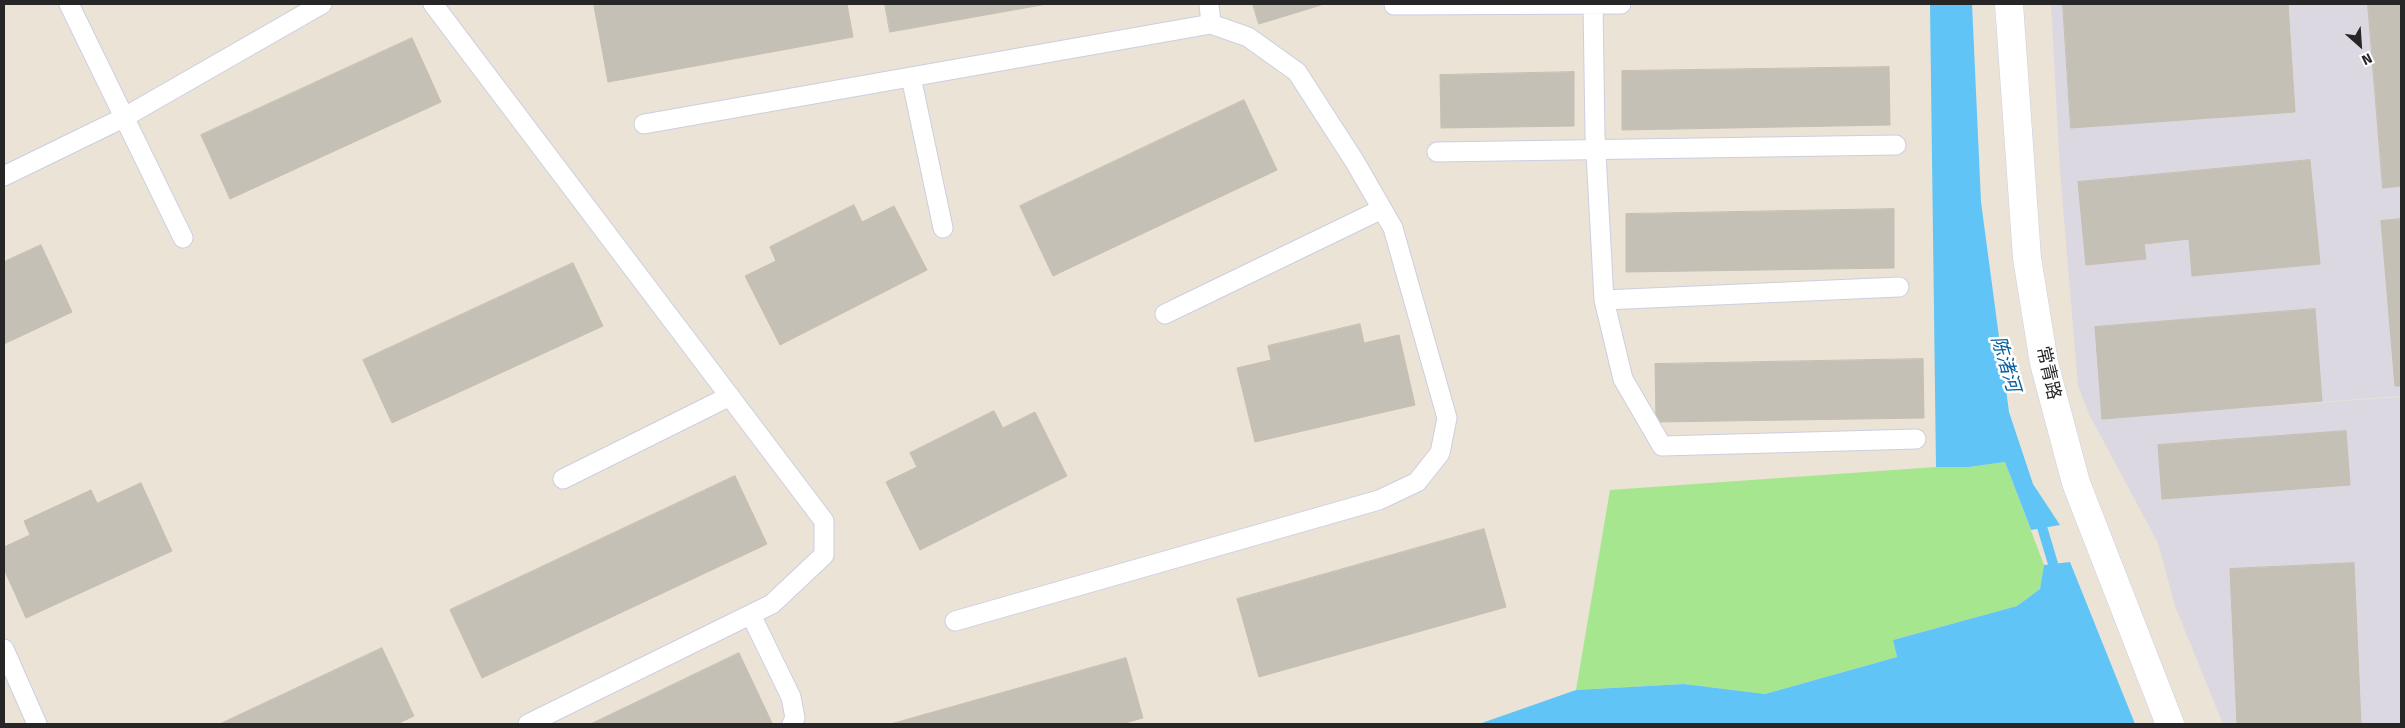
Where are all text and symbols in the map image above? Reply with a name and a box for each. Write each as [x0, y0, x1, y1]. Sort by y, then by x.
north arrow [2335, 20, 2385, 70]
text: N [2359, 49, 2375, 69]
water label: 陈渚河 [1986, 333, 2024, 395]
street label: 常青路 [2031, 344, 2065, 402]

